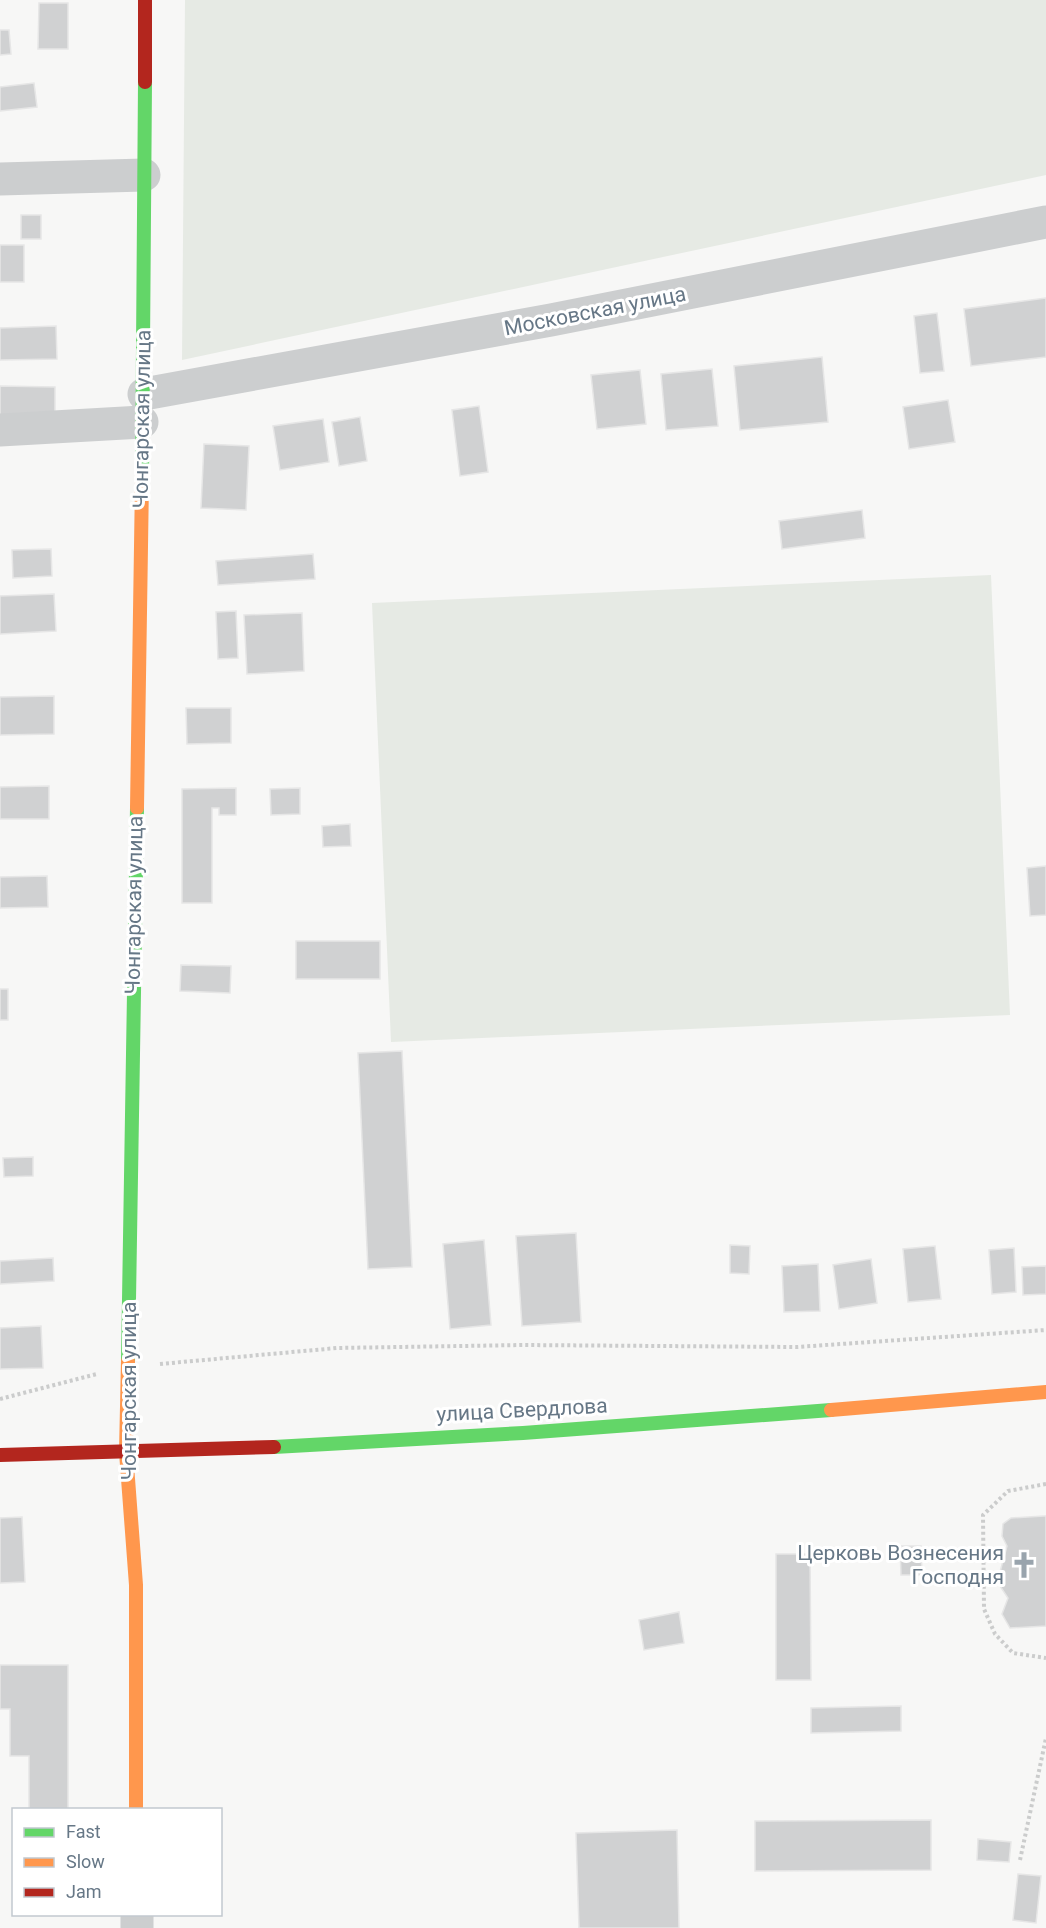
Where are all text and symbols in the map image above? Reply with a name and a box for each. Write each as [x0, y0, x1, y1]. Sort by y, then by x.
street label: Московская улица [502, 282, 688, 340]
street label: Чонгарская улица [128, 329, 156, 509]
street label: Чонгарская улица [120, 815, 148, 995]
street label: Чонгарская улица [117, 1302, 141, 1480]
street label: улица Свердлова [436, 1394, 608, 1426]
place label: Церковь Вознесения Господня [797, 1541, 1004, 1589]
church icon: Церковь Вознесения Господня [1009, 1550, 1039, 1580]
legend [12, 1808, 222, 1916]
text: Fast [66, 1821, 101, 1842]
text: Slow [66, 1851, 105, 1872]
text: Jam [66, 1881, 102, 1902]

